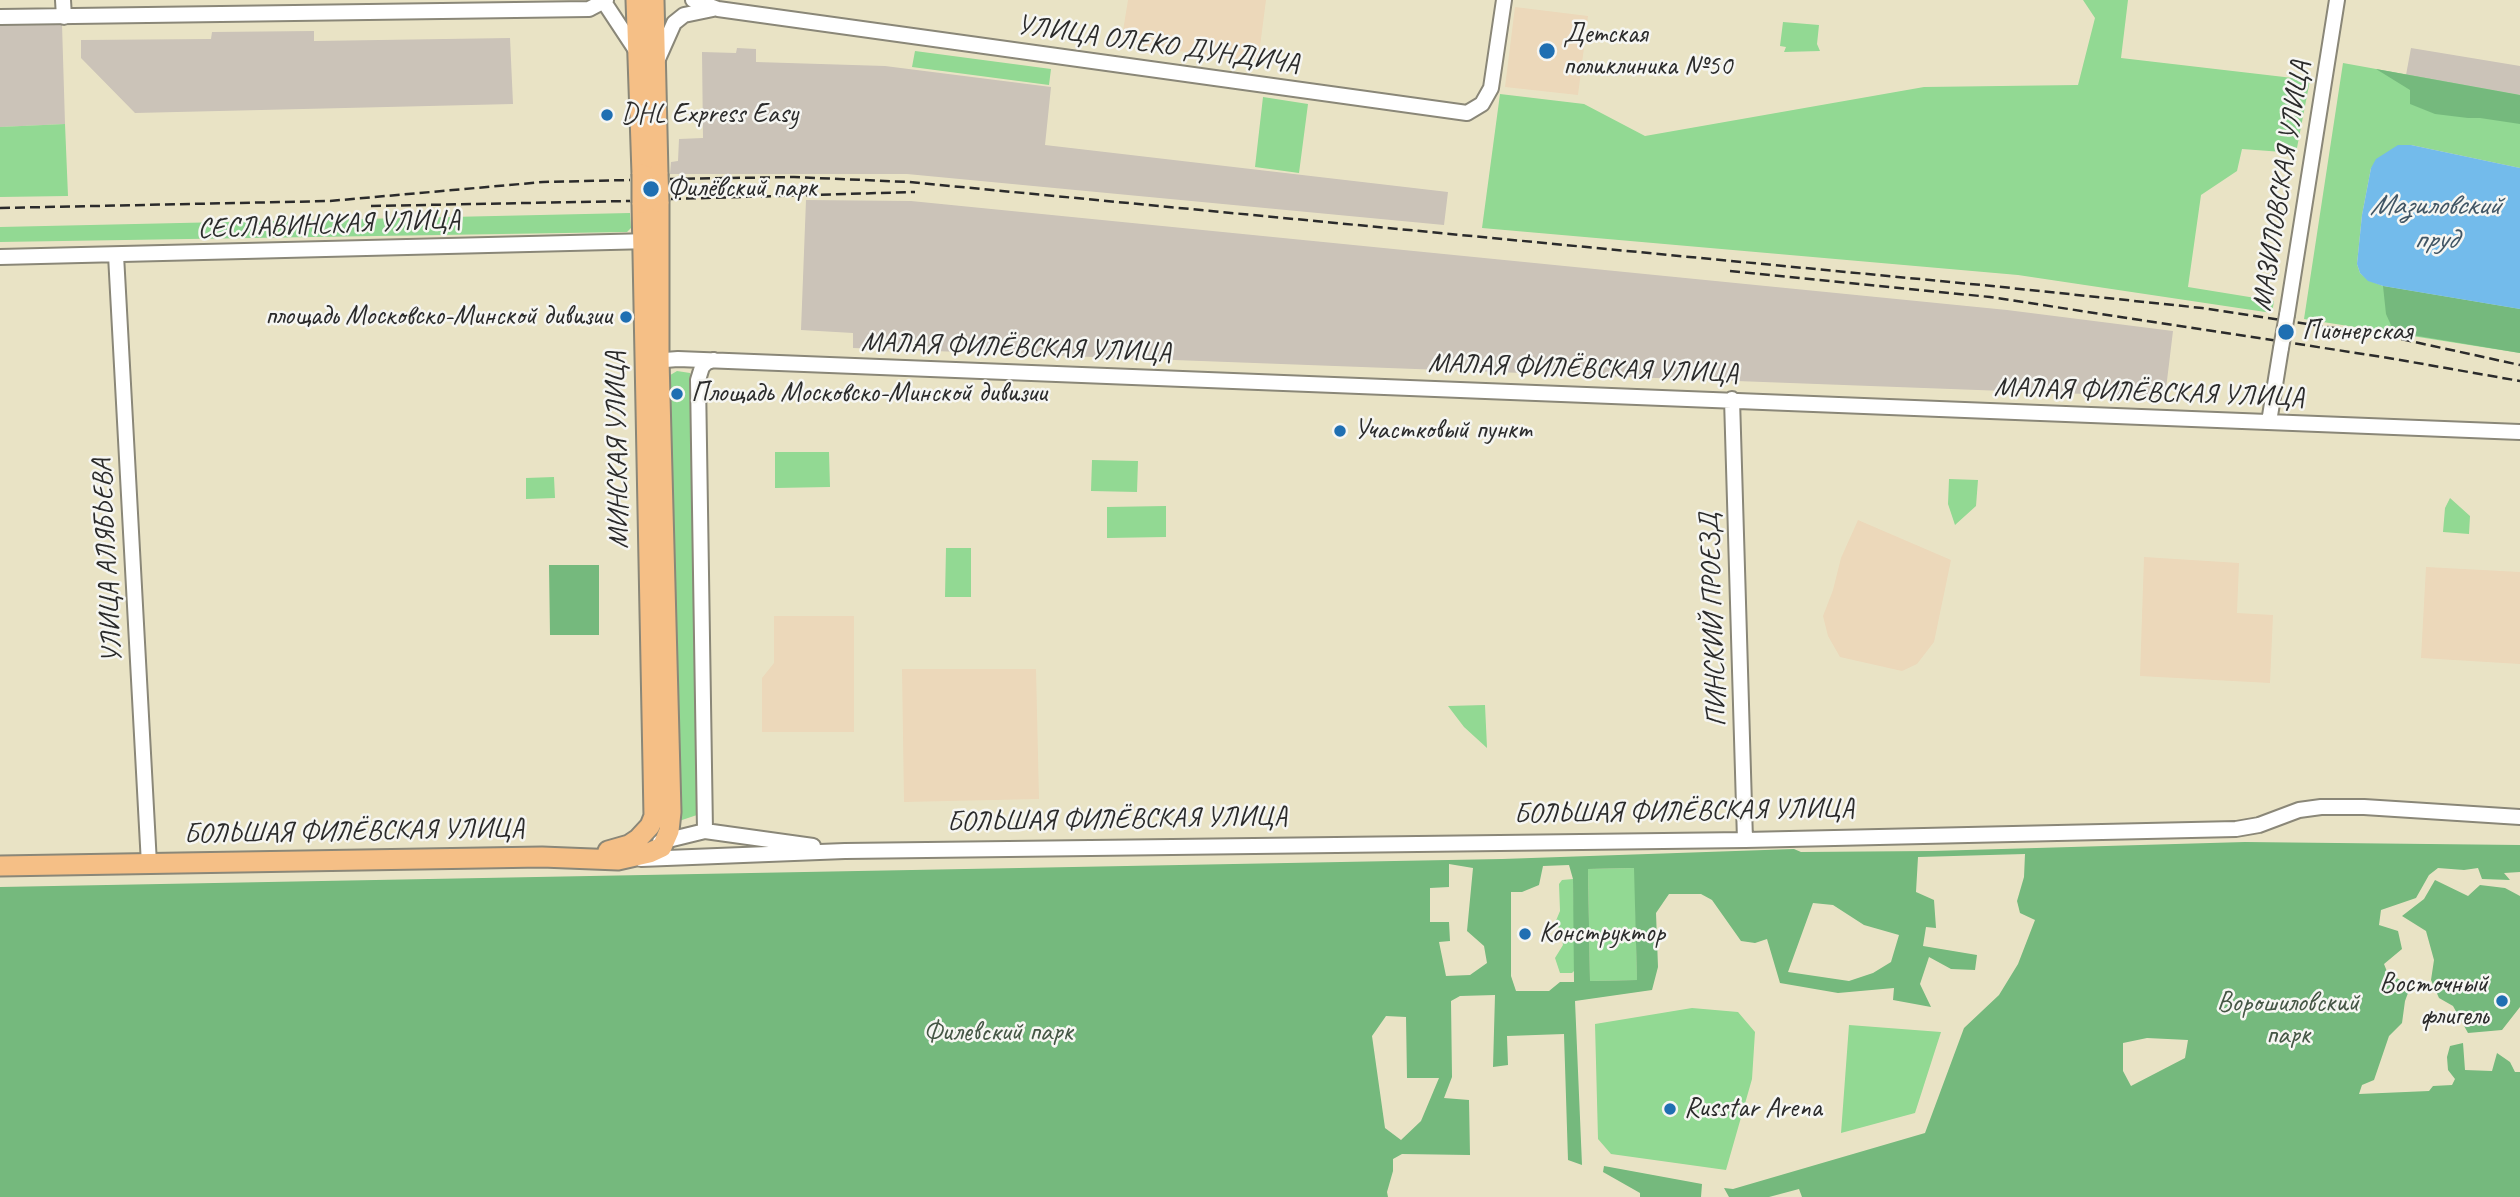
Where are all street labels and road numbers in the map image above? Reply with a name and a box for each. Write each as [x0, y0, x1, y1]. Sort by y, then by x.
street label: УЛИЦА ОЛЕКО ДУНДИЧА [1015, 9, 1301, 81]
street label: МАЗИЛОВСКАЯ УЛИЦА [2246, 59, 2318, 313]
street label: СЕСЛАВИНСКАЯ УЛИЦА [197, 204, 461, 246]
street label: МАЛАЯ ФИЛЁВСКАЯ УЛИЦА [860, 326, 1172, 370]
street label: МАЛАЯ ФИЛЁВСКАЯ УЛИЦА [1427, 347, 1739, 391]
street label: МИНСКАЯ УЛИЦА [599, 351, 637, 549]
street label: МАЛАЯ ФИЛЁВСКАЯ УЛИЦА [1993, 371, 2305, 415]
street label: УЛИЦА АЛЯБЬЕВА [86, 458, 130, 664]
street label: ПИНСКИЙ ПРОЕЗД [1693, 513, 1735, 727]
street label: БОЛЬШАЯ ФИЛЁВСКАЯ УЛИЦА [1514, 792, 1854, 832]
street label: БОЛЬШАЯ ФИЛЁВСКАЯ УЛИЦА [947, 800, 1287, 840]
street label: БОЛЬШАЯ ФИЛЁВСКАЯ УЛИЦА [184, 812, 524, 852]

